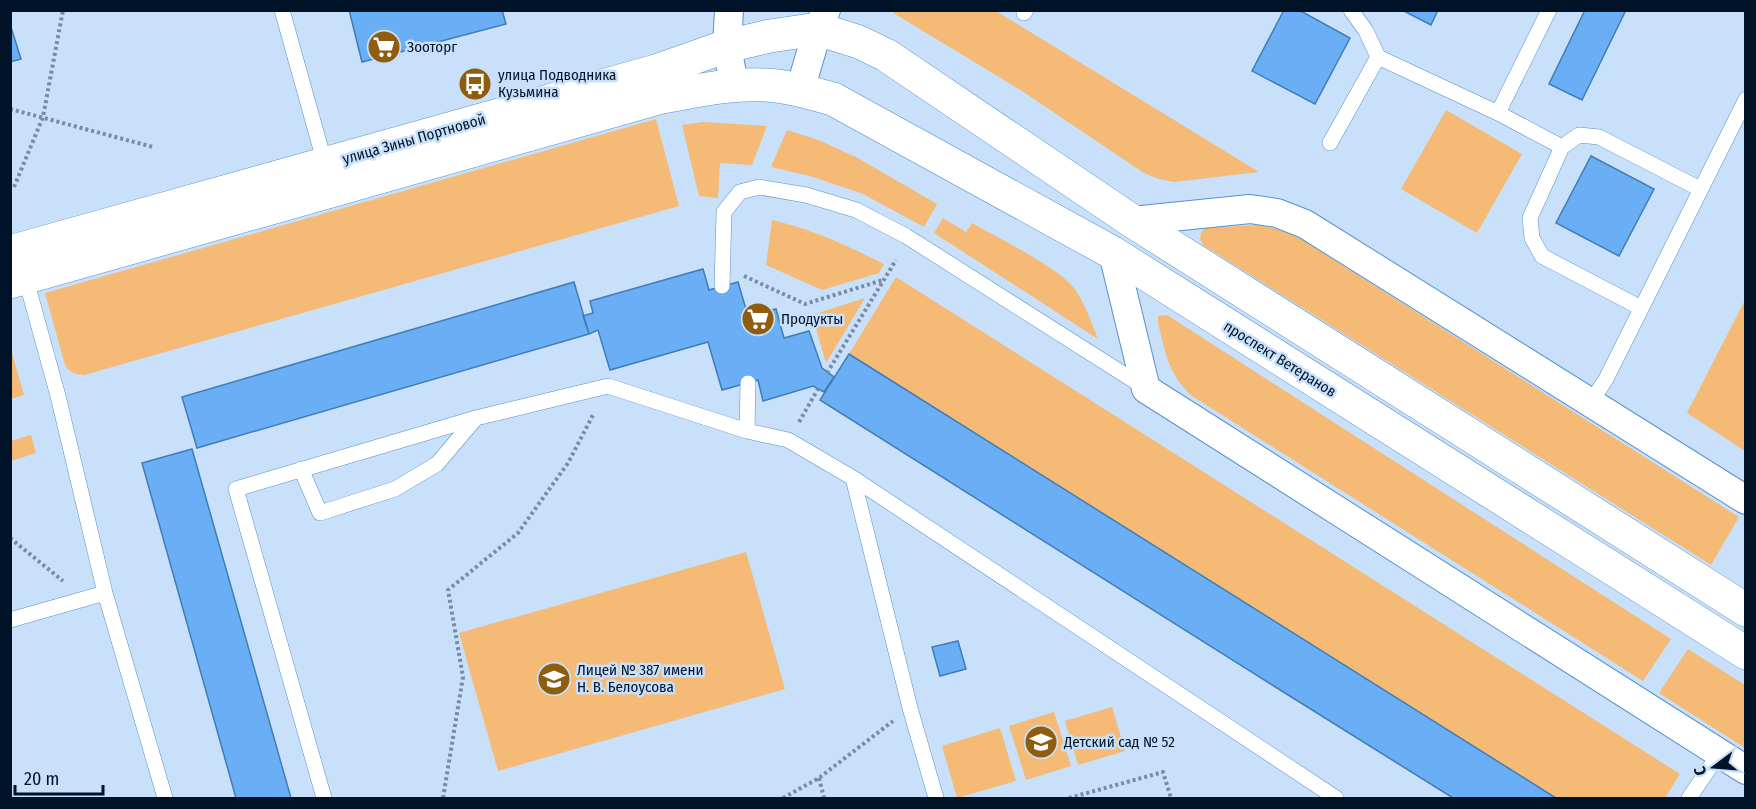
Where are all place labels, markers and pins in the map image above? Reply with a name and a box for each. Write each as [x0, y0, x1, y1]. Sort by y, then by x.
supermarket icon: Зооторг [366, 29, 402, 65]
place label: Зооторг [407, 38, 457, 56]
bus stop icon: улица Подводника Кузьмина [457, 66, 493, 102]
place label: улица Подводника Кузьмина [498, 66, 616, 101]
supermarket icon: Продукты [740, 301, 776, 337]
place label: Продукты [781, 310, 843, 328]
school or university icon: Лицей № 387 имени Н. В. Белоусова [536, 661, 572, 697]
place label: Лицей № 387 имени Н. В. Белоусова [577, 661, 704, 696]
school or university icon: Детский сад № 52 [1023, 724, 1059, 760]
place label: Детский сад № 52 [1063, 733, 1175, 751]

